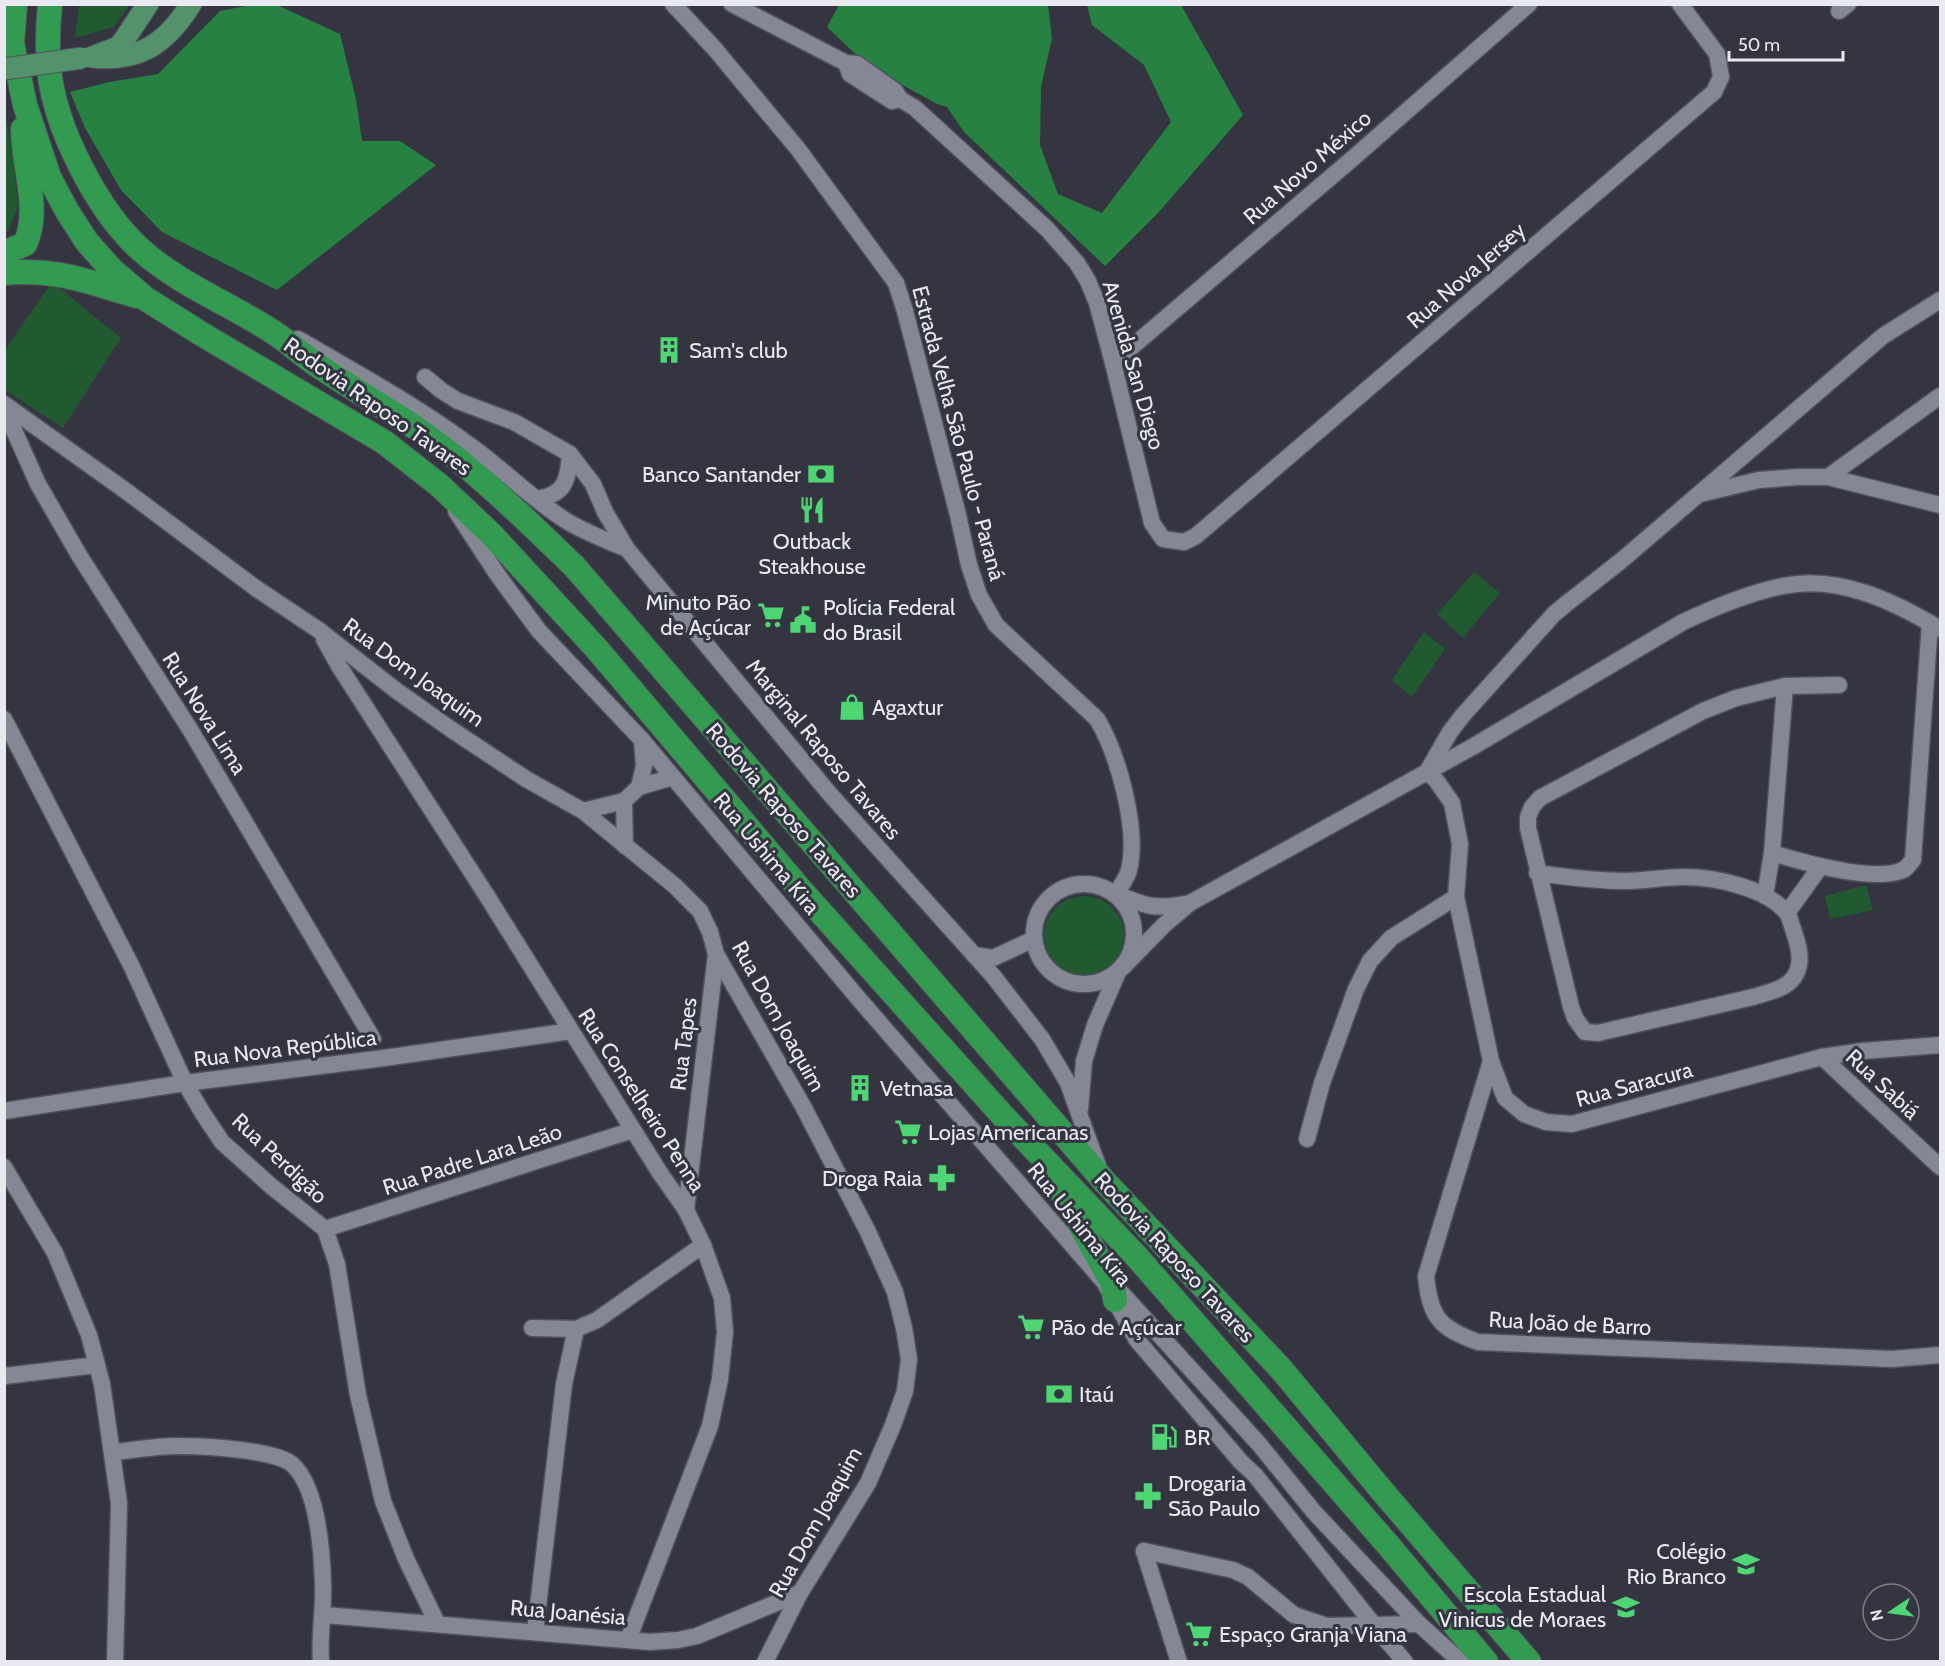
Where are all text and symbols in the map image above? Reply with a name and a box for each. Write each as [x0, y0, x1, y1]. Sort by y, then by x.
scale bar [1729, 24, 1843, 62]
text: 50 m [1738, 34, 1780, 56]
street label: Rua Novo México [1238, 105, 1377, 230]
street label: Rua Nova Jersey [1402, 217, 1531, 334]
street label: Avenida San Diego [1096, 277, 1171, 453]
street label: Estrada Velha São Paulo - Paraná [906, 283, 1011, 584]
street label: Rodovia Raposo Tavares [279, 331, 477, 481]
building icon: Sam's club [654, 335, 684, 365]
place label: Sam's club [689, 337, 788, 364]
bank icon: Banco Santander [806, 459, 836, 489]
place label: Banco Santander [642, 461, 801, 488]
restaurant icon: Outback Steakhouse [797, 495, 827, 525]
place label: Outback Steakhouse [758, 528, 866, 580]
place label: Minuto Pão de Açúcar [646, 589, 751, 641]
place label: Polícia Federal do Brasil [823, 594, 956, 646]
supermarket icon: Minuto Pão de Açúcar [756, 600, 786, 630]
public building icon: Polícia Federal do Brasil [788, 605, 818, 635]
street label: Rua Dom Joaquim [338, 612, 490, 733]
street label: Rua Nova Lima [156, 647, 253, 780]
street label: Marginal Raposo Tavares [740, 654, 907, 845]
shop icon: Agaxtur [837, 692, 867, 722]
place label: Agaxtur [872, 694, 943, 721]
street label: Rodovia Raposo Tavares [700, 717, 867, 903]
street label: Rua Ushima Kira [708, 787, 826, 920]
street label: Rua Dom Joaquim [726, 936, 831, 1096]
street label: Rua Tapes [664, 996, 703, 1092]
street label: Rua Conselheiro Penna [572, 1003, 711, 1198]
street label: Rua Nova República [192, 1024, 378, 1073]
street label: Rua Sabiá [1840, 1043, 1925, 1126]
street label: Rua Saracura [1573, 1056, 1696, 1113]
building icon: Vetnasa [845, 1073, 875, 1103]
place label: Vetnasa [880, 1075, 954, 1102]
street label: Rua Perdigão [226, 1107, 333, 1209]
supermarket icon: Lojas Americanas [893, 1117, 923, 1147]
street label: Rua Padre Lara Leão [379, 1118, 565, 1201]
place label: Lojas Americanas [928, 1119, 1088, 1146]
street label: Rua Ushima Kira [1022, 1157, 1138, 1292]
pharmacy icon: Droga Raia [927, 1163, 957, 1193]
place label: Droga Raia [822, 1165, 922, 1192]
street label: Rodovia Raposo Tavares [1089, 1167, 1261, 1348]
street label: Rua João de Barro [1488, 1306, 1652, 1341]
supermarket icon: Pão de Açúcar [1016, 1312, 1046, 1342]
place label: Pão de Açúcar [1051, 1314, 1182, 1341]
bank icon: Itaú [1044, 1379, 1074, 1409]
place label: Itaú [1079, 1381, 1114, 1408]
fuel station icon: BR [1149, 1422, 1179, 1452]
place label: BR [1184, 1424, 1210, 1451]
street label: Rua Dom Joaquim [763, 1442, 868, 1602]
place label: Drogaria São Paulo [1168, 1470, 1260, 1522]
pharmacy icon: Drogaria São Paulo [1133, 1481, 1163, 1511]
place label: Colégio Rio Branco [1627, 1538, 1726, 1590]
school or university icon: Colégio Rio Branco [1731, 1549, 1761, 1579]
place label: Escola Estadual Vinicus de Moraes [1439, 1581, 1607, 1633]
north arrow [1861, 1582, 1921, 1642]
school or university icon: Escola Estadual Vinicus de Moraes [1611, 1592, 1641, 1622]
street label: Rua Joanésia [509, 1594, 627, 1631]
text: N [1866, 1608, 1887, 1623]
supermarket icon: Espaço Granja Viana [1184, 1619, 1214, 1649]
place label: Espaço Granja Viana [1219, 1621, 1407, 1648]

